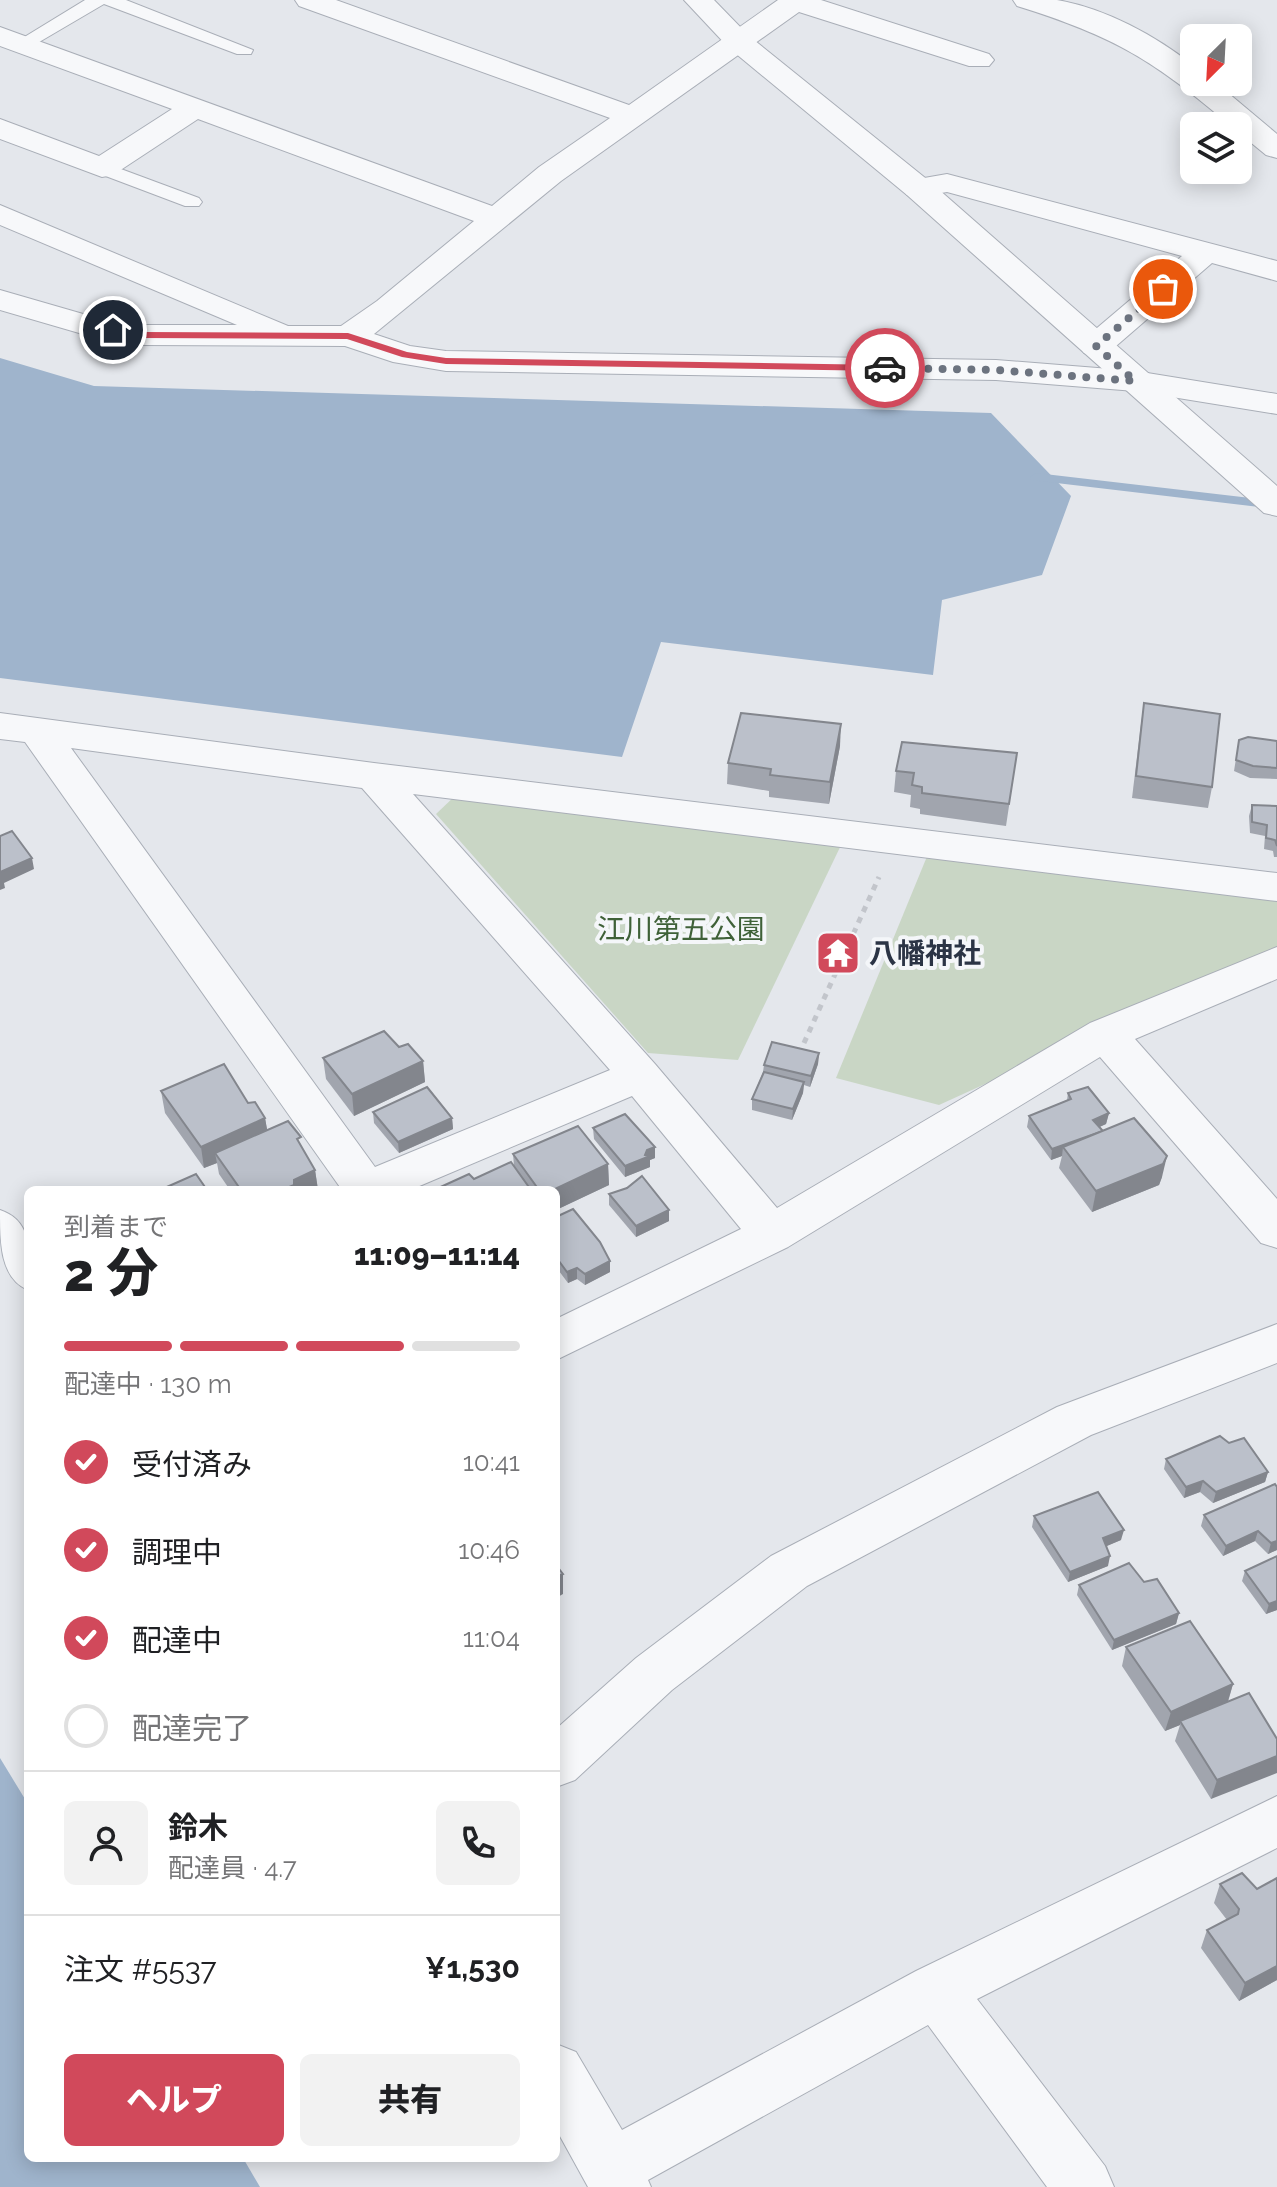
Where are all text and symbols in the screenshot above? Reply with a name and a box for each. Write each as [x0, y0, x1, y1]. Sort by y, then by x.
north arrow [1180, 24, 1252, 96]
map controls [1180, 24, 1252, 184]
button: layers [1180, 112, 1252, 184]
pin [1129, 255, 1197, 323]
icon: bag [1141, 267, 1185, 311]
pin [79, 296, 147, 364]
icon: home [91, 308, 135, 352]
courier [845, 328, 925, 408]
icon: car [863, 346, 907, 390]
park label: 江川第五公園 [597, 913, 765, 946]
temple icon: 八幡神社 [814, 929, 862, 977]
place label: 八幡神社 [869, 937, 981, 970]
text: 到着まで [64, 1212, 168, 1242]
text: 11:09–11:14 [354, 1237, 520, 1272]
text: 2 分 [64, 1242, 158, 1303]
text: 配達中 · 130 m [64, 1369, 232, 1399]
icon: check [64, 1440, 108, 1484]
text: 受付済み [132, 1447, 252, 1482]
text: 10:41 [463, 1447, 520, 1477]
icon: check [64, 1528, 108, 1572]
text: 調理中 [132, 1535, 222, 1570]
text: 10:46 [458, 1535, 520, 1565]
icon: check [64, 1616, 108, 1660]
text: 配達中 [132, 1623, 222, 1658]
text: 11:04 [463, 1623, 520, 1653]
text: 配達完了 [132, 1711, 252, 1746]
button: person [64, 1801, 148, 1885]
button: phone [436, 1801, 520, 1885]
text: 鈴木 [168, 1810, 228, 1845]
text: 配達員 · 4.7 [168, 1853, 297, 1883]
text: ¥1,530 [425, 1950, 520, 1985]
text: 注文 #5537 [64, 1952, 217, 1987]
button: ヘルプ [64, 2054, 284, 2146]
button: 共有 [300, 2054, 520, 2146]

